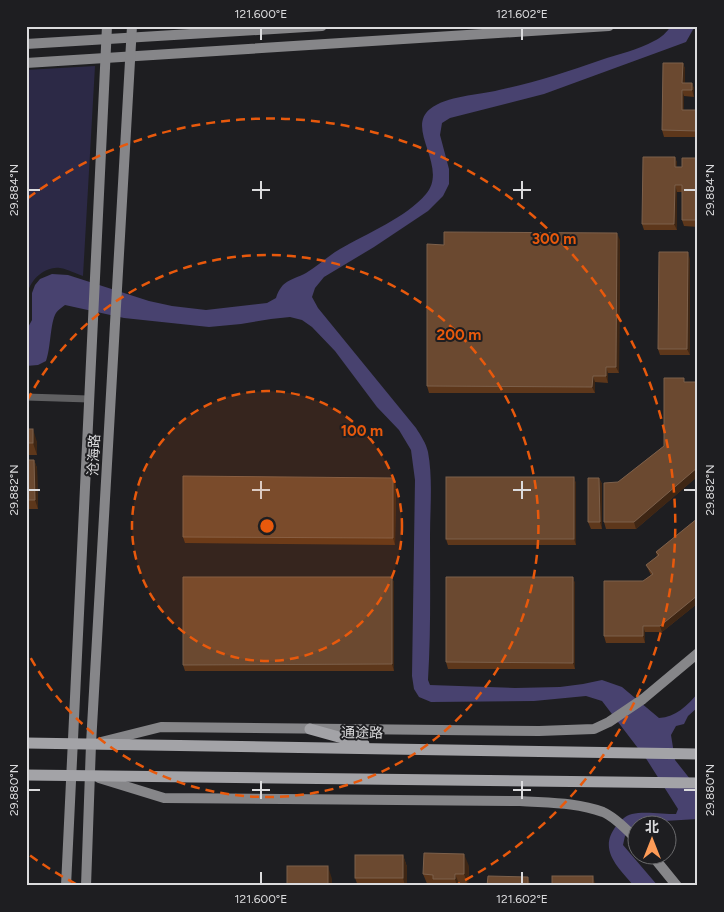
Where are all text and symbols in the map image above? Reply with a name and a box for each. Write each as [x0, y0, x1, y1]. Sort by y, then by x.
text: 121.600°E [235, 7, 287, 21]
text: 121.602°E [496, 7, 548, 21]
text: 29.884°N [7, 164, 21, 216]
text: 29.884°N [703, 164, 717, 216]
text: 300 m [532, 230, 576, 248]
text: 200 m [437, 326, 481, 344]
text: 100 m [341, 422, 383, 440]
street label: 沧海路 [84, 434, 104, 476]
text: 29.882°N [7, 464, 21, 516]
text: 29.882°N [703, 464, 717, 516]
centre of rings [258, 517, 276, 535]
street label: 通途路 [341, 724, 383, 742]
text: 29.880°N [7, 764, 21, 816]
text: 29.880°N [703, 764, 717, 816]
north arrow [626, 814, 676, 864]
text: 北 [645, 819, 659, 836]
text: 121.600°E [235, 892, 287, 906]
text: 121.602°E [496, 892, 548, 906]

